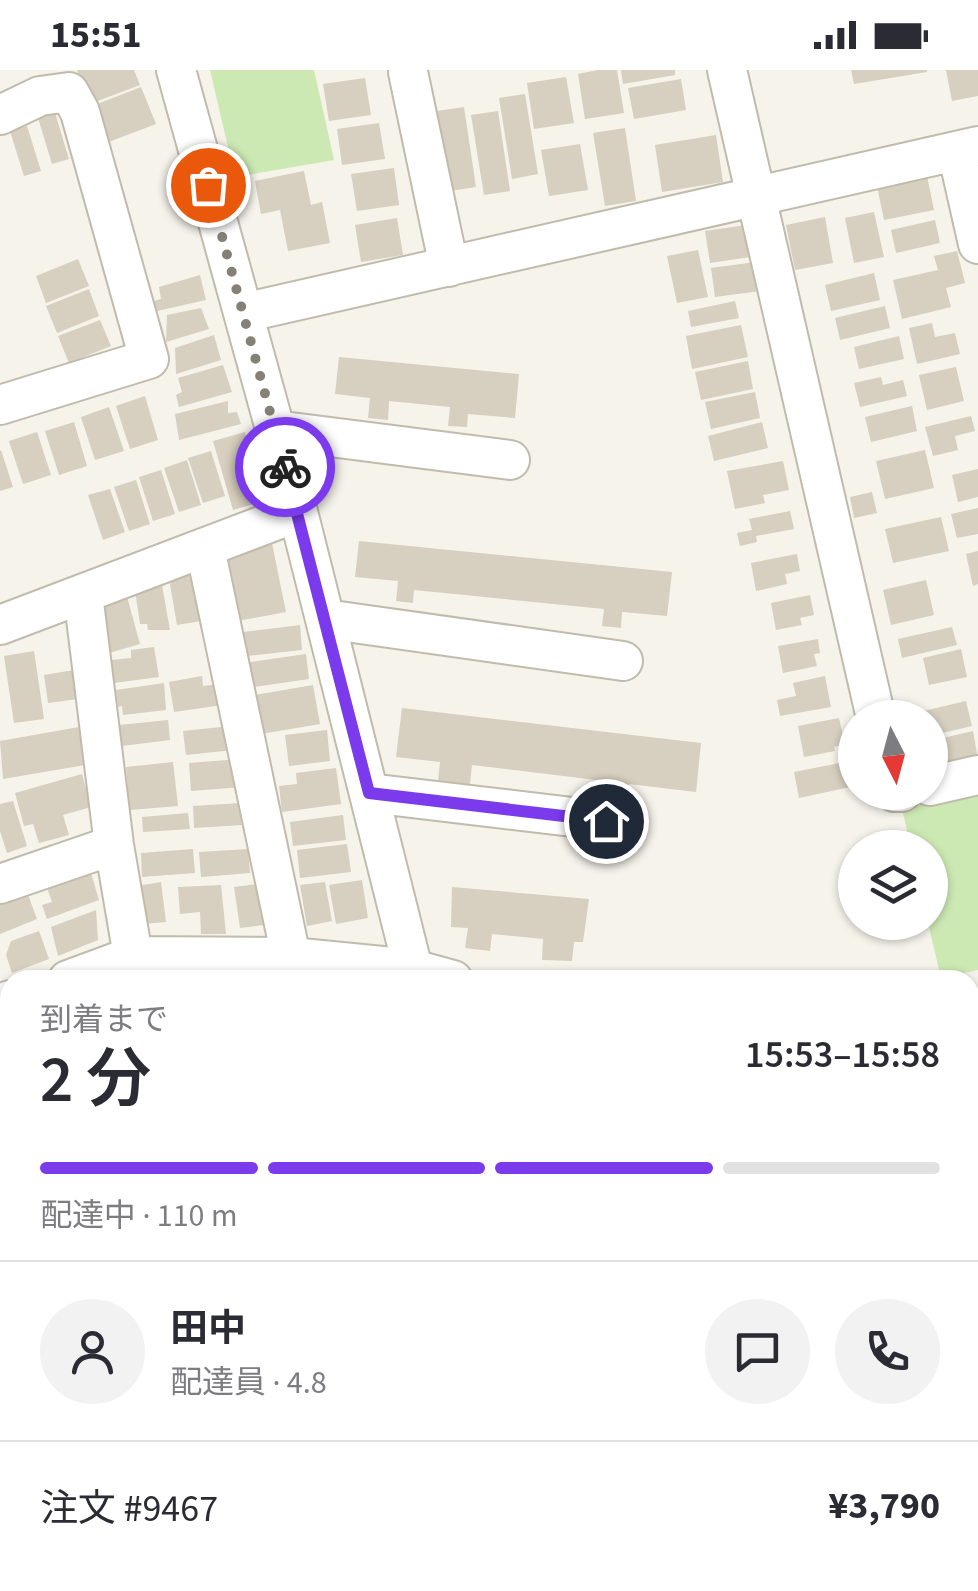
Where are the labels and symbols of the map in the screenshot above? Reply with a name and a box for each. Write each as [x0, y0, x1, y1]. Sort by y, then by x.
pin [166, 143, 251, 228]
courier [235, 417, 335, 517]
north arrow [838, 700, 948, 810]
pin [564, 779, 649, 864]

